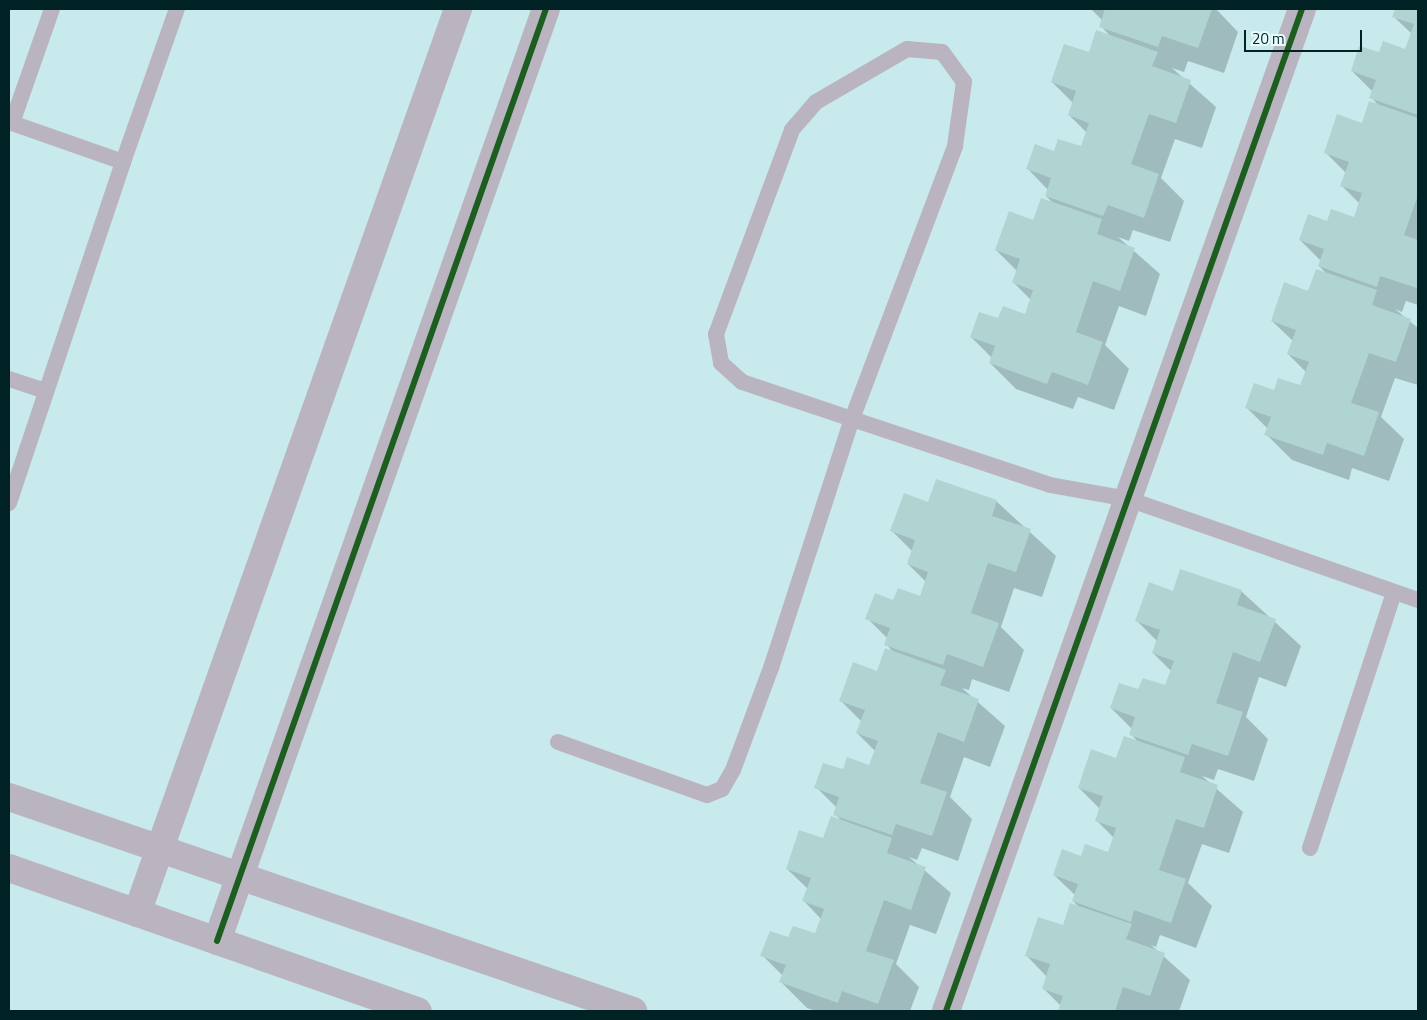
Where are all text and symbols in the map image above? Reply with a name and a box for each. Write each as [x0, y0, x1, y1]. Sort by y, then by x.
scale bar [1247, 20, 1364, 52]
text: 20 m [1252, 27, 1285, 50]

